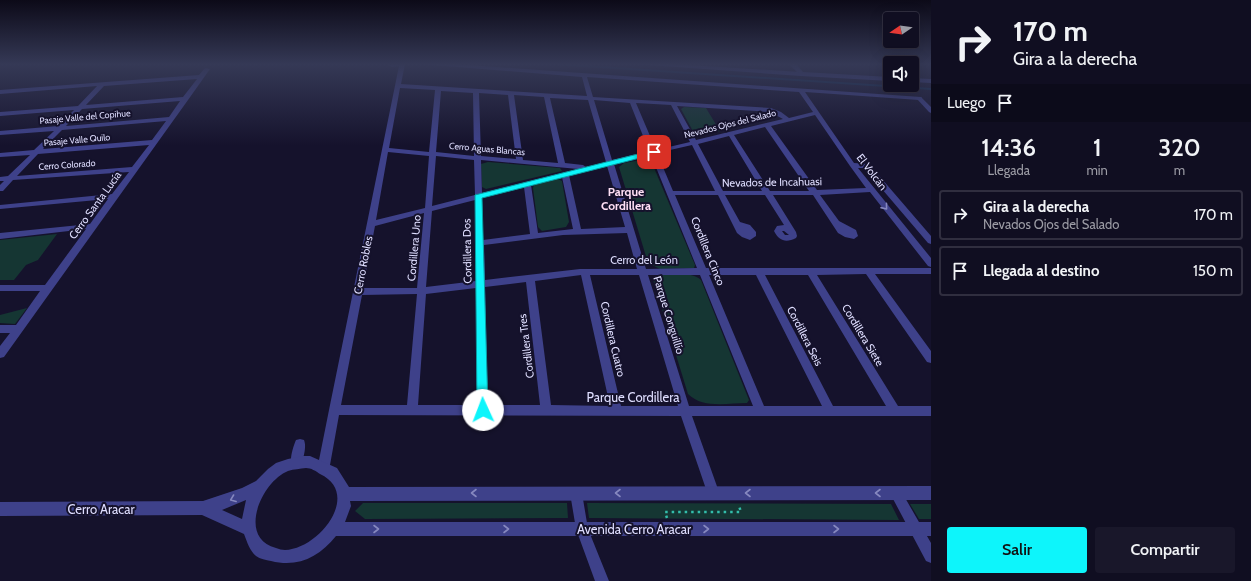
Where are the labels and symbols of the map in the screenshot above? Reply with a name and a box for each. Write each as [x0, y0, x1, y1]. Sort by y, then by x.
north arrow [883, 12, 919, 48]
street label: Pasaje Valle del Copihue [39, 107, 131, 127]
street label: Nevados Ojos del Salado [683, 107, 777, 141]
street label: Pasaje Valle Quilo [43, 131, 111, 149]
pin [637, 135, 671, 169]
street label: Cerro Aguas Blancas [449, 140, 526, 157]
street label: El Volcán [854, 151, 890, 193]
street label: Cerro Colorado [38, 157, 96, 172]
street label: Cerro Santa Lucía [66, 168, 125, 242]
street label: Nevados de Incahuasi [722, 174, 822, 190]
district label: Parque Cordillera [601, 184, 651, 213]
one-way arrow [880, 202, 887, 209]
street label: Cordillera Uno [404, 214, 424, 282]
street label: Cordillera Cinco [688, 215, 728, 287]
street label: Cordillera Dos [459, 218, 475, 284]
street label: Cerro Robles [351, 234, 376, 295]
street label: Cerro del León [610, 253, 678, 267]
street label: Parque Conguillío [651, 274, 687, 356]
street label: Cordillera Cuatro [598, 300, 628, 378]
street label: Cordillera Siete [839, 301, 887, 369]
street label: Cordillera Seis [784, 304, 826, 369]
street label: Cordillera Tres [515, 313, 537, 379]
position arrow [462, 389, 504, 431]
street label: Parque Cordillera [587, 389, 680, 405]
one-way arrow [471, 489, 477, 497]
one-way arrow [615, 489, 621, 497]
one-way arrow [745, 489, 751, 497]
one-way arrow [875, 489, 881, 497]
one-way arrow [230, 494, 237, 502]
street label: Cerro Aracar [67, 501, 135, 517]
street label: Avenida Cerro Aracar [577, 521, 692, 537]
one-way arrow [373, 525, 379, 533]
one-way arrow [503, 525, 509, 533]
one-way arrow [703, 525, 709, 533]
one-way arrow [833, 525, 839, 533]

